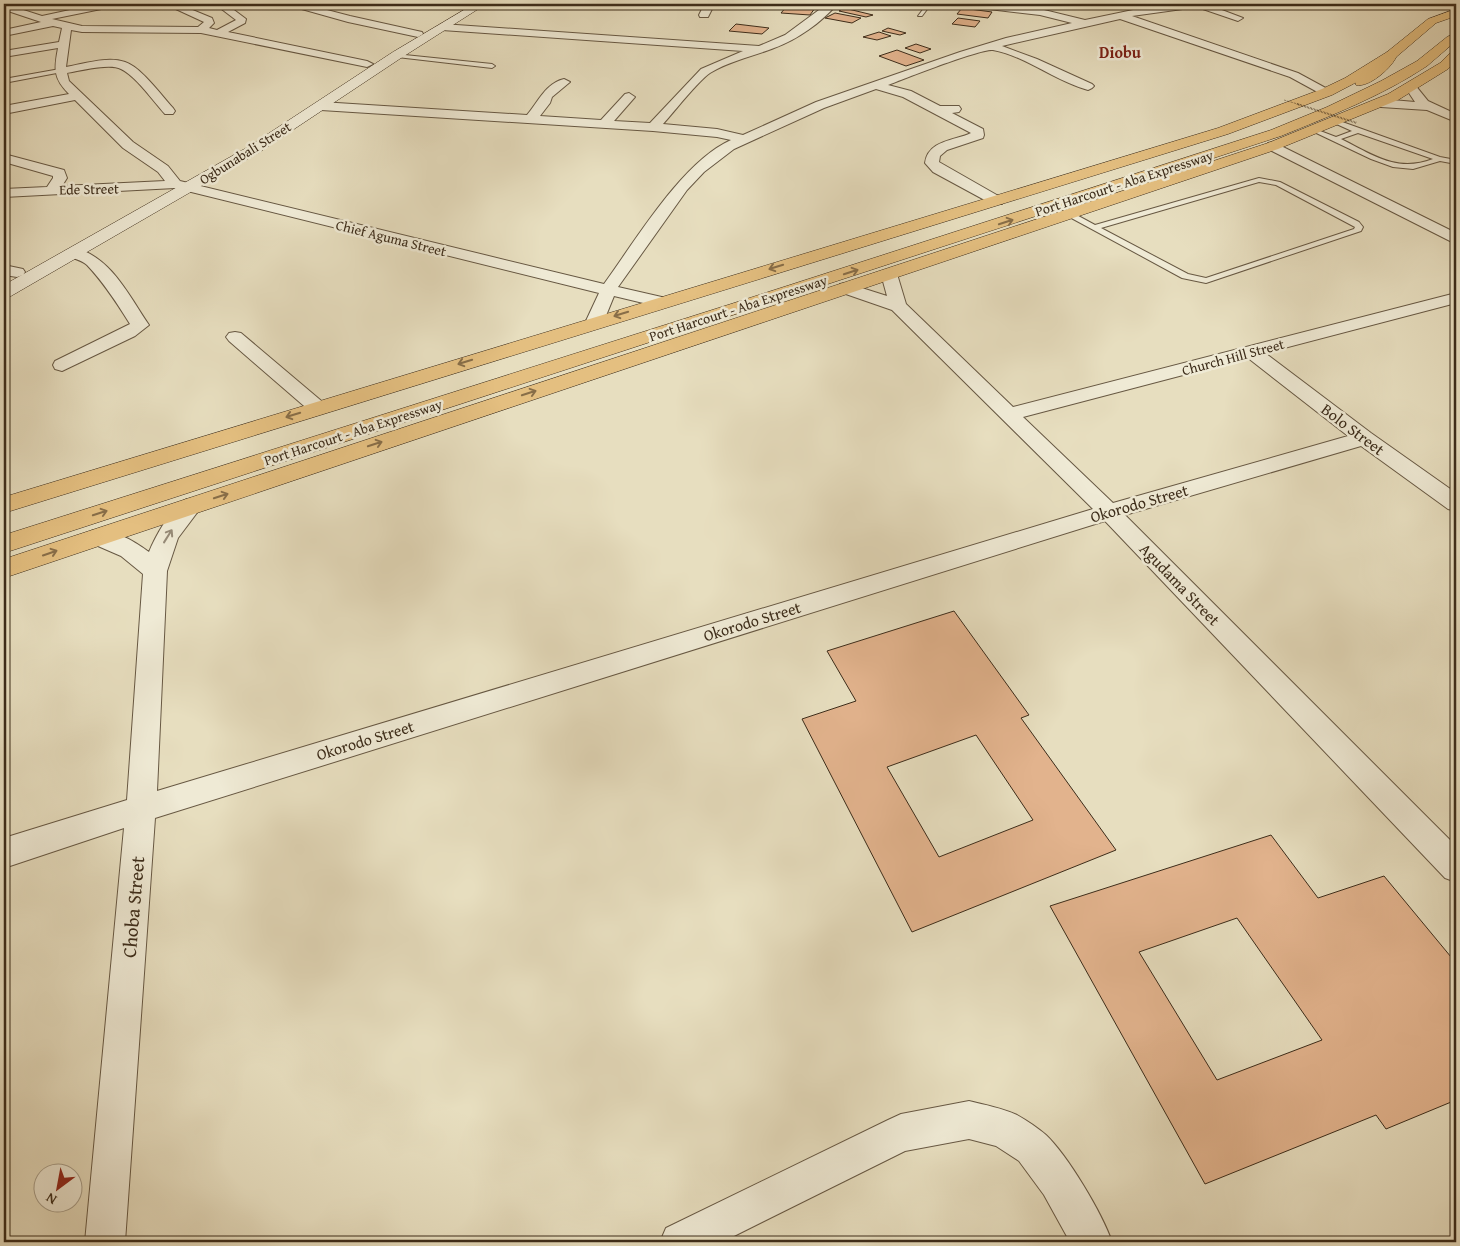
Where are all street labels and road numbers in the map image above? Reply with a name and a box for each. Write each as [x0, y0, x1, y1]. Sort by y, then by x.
street label: Ogbunabali Street [195, 117, 295, 189]
street label: Port Harcourt - Aba Expressway [1032, 145, 1216, 221]
street label: Ede Street [59, 178, 119, 200]
street label: Chief Aguma Street [334, 215, 448, 261]
street label: Port Harcourt - Aba Expressway [646, 270, 830, 346]
street label: Church Hill Street [1180, 334, 1286, 380]
street label: Port Harcourt - Aba Expressway [261, 394, 445, 470]
street label: Bolo Street [1316, 397, 1390, 461]
street label: Okorodo Street [1087, 477, 1191, 528]
street label: Agudama Street [1134, 537, 1226, 631]
street label: Okorodo Street [700, 595, 804, 647]
street label: Okorodo Street [313, 714, 417, 766]
street label: Choba Street [115, 855, 151, 959]

